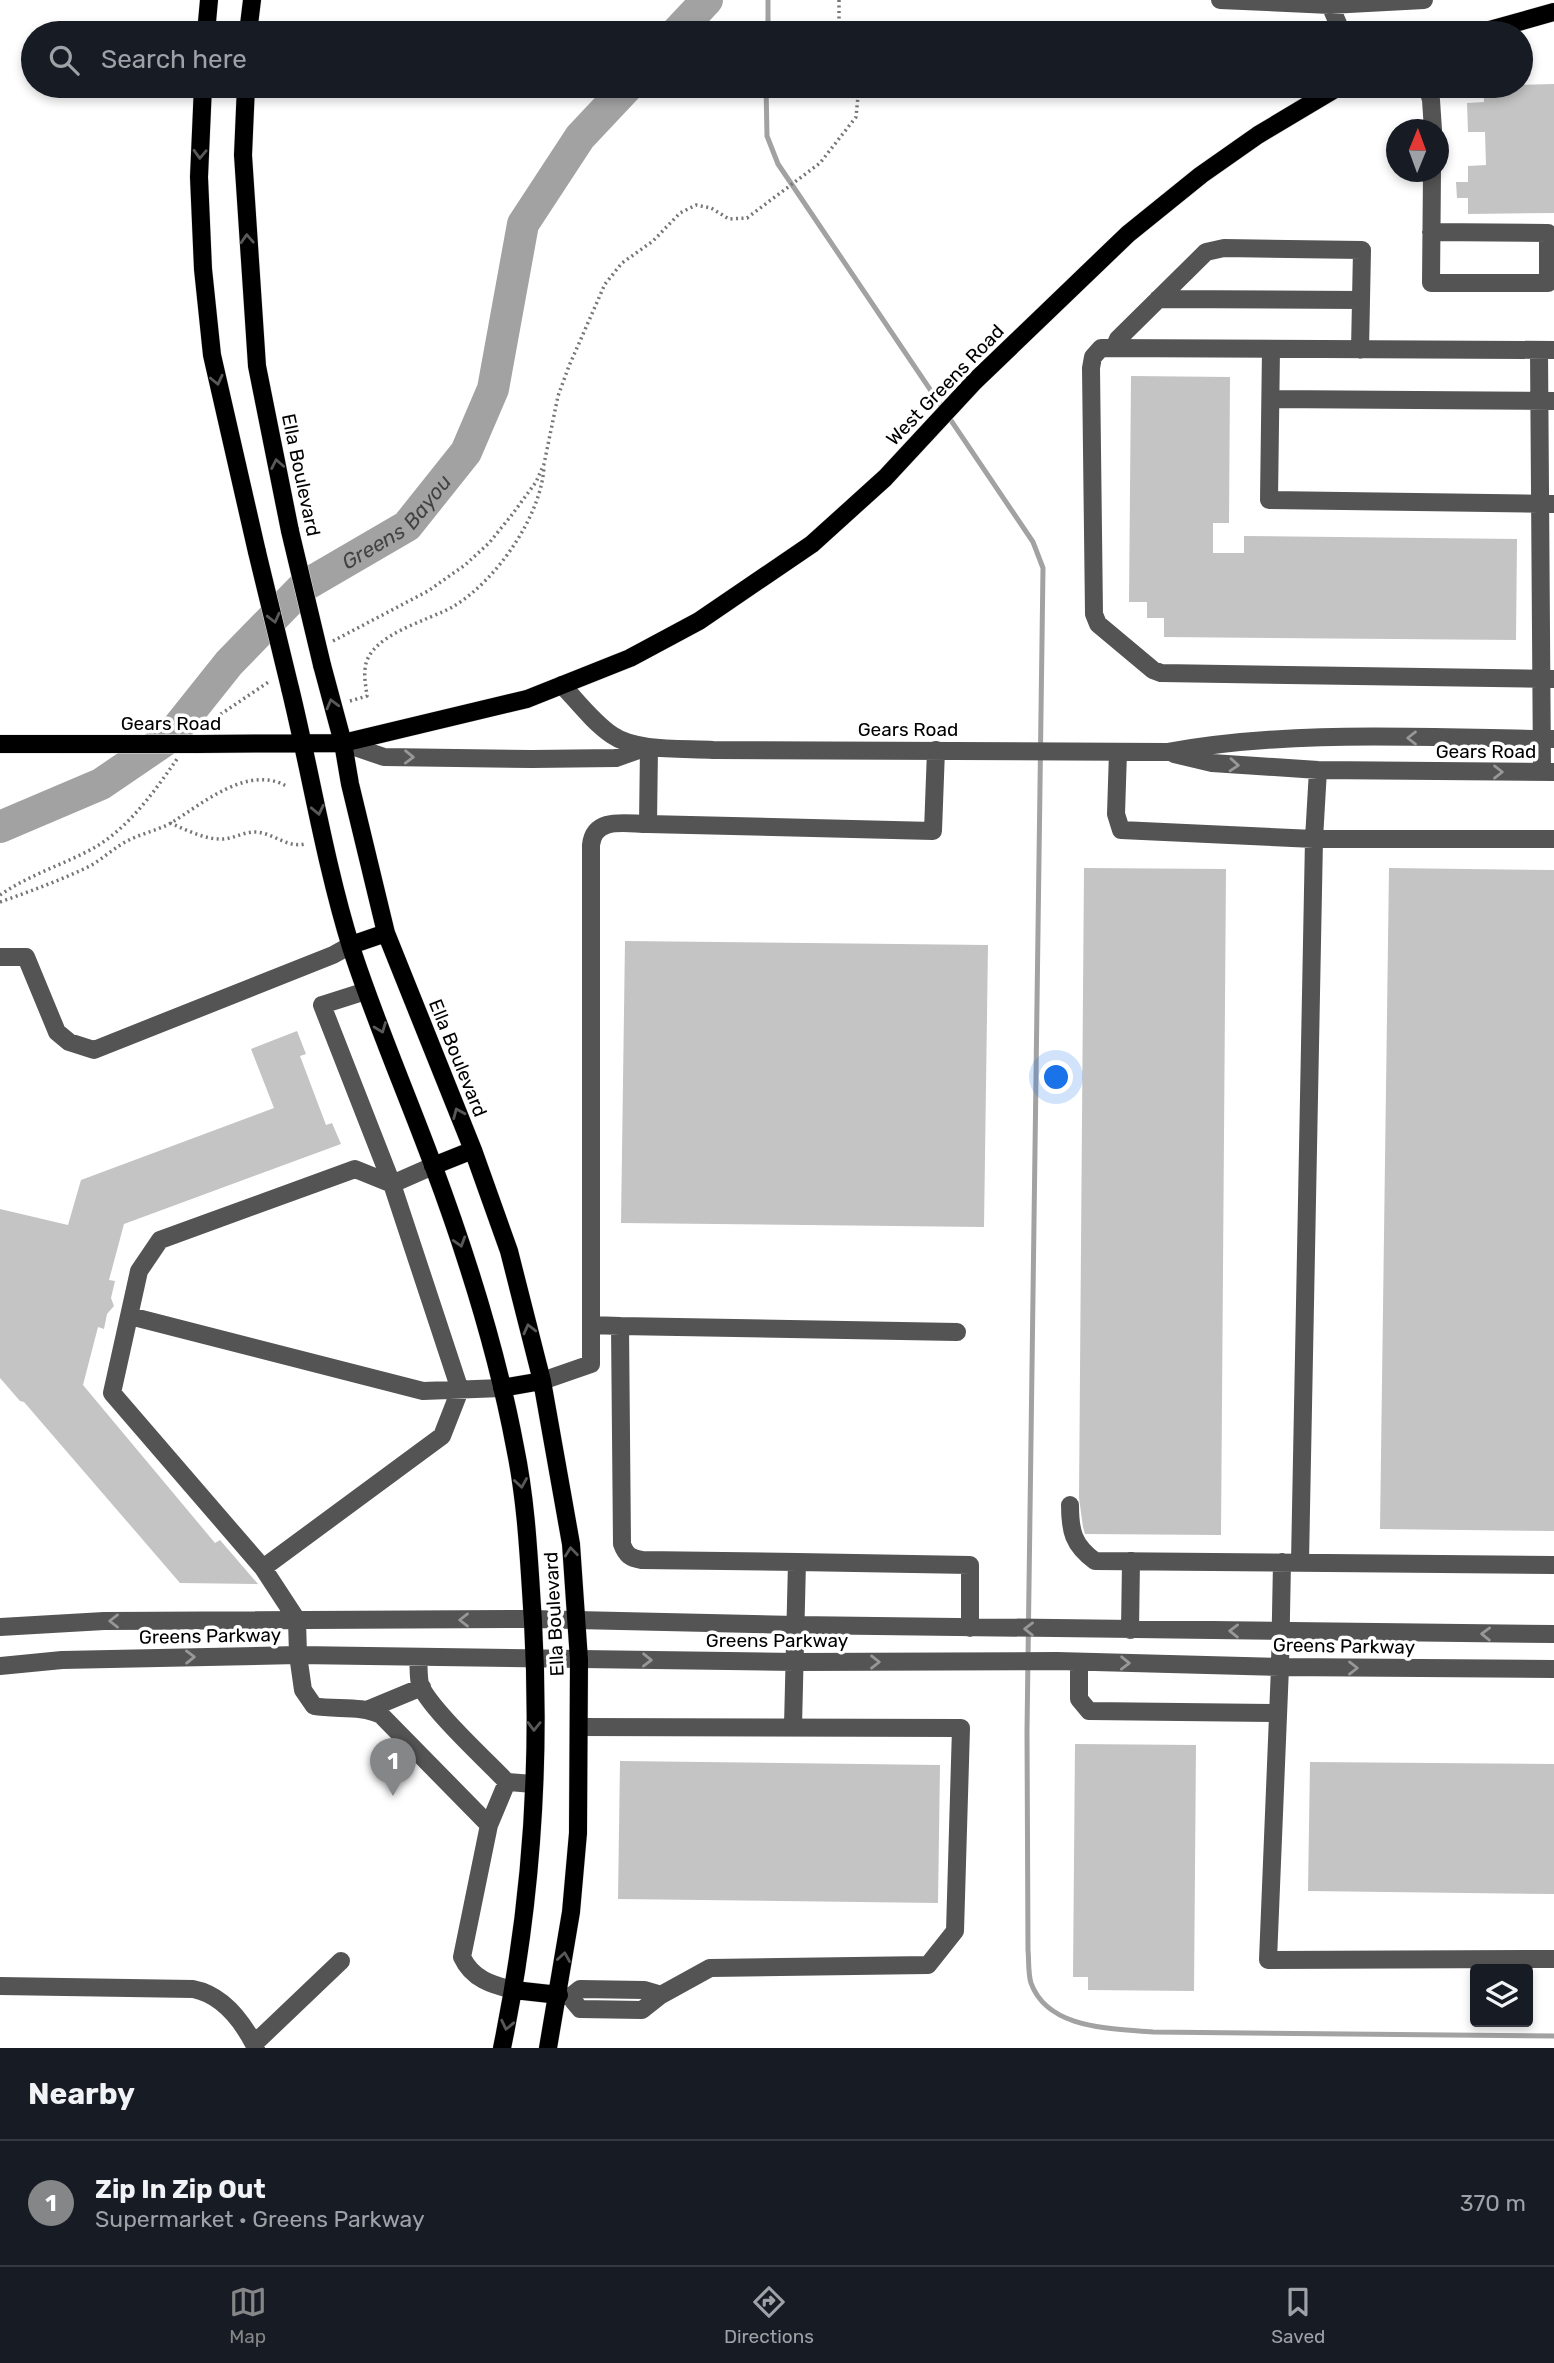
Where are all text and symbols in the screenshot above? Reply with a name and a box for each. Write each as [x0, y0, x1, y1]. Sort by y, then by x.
search box [21, 21, 1533, 98]
icon: search [45, 41, 83, 79]
text: Search here [101, 44, 247, 75]
north arrow [1386, 119, 1449, 182]
one-way arrow [193, 149, 208, 160]
one-way arrow [240, 233, 255, 244]
street label: West Greens Road [881, 320, 1009, 450]
one-way arrow [209, 374, 224, 386]
street label: Ella Boulevard [277, 412, 325, 538]
one-way arrow [270, 458, 285, 470]
water label: Greens Bayou [337, 469, 456, 574]
one-way arrow [266, 612, 280, 624]
one-way arrow [326, 698, 340, 710]
street label: Gears Road [121, 712, 221, 735]
street label: Gears Road [858, 718, 958, 741]
one-way arrow [1407, 730, 1418, 745]
street label: Gears Road [1436, 740, 1536, 763]
one-way arrow [404, 749, 415, 765]
one-way arrow [1228, 757, 1239, 772]
one-way arrow [1493, 764, 1503, 780]
one-way arrow [309, 804, 324, 816]
street label: Ella Boulevard [424, 996, 492, 1120]
one-way arrow [372, 1022, 386, 1034]
your location [1039, 1060, 1073, 1094]
one-way arrow [452, 1108, 466, 1120]
one-way arrow [452, 1235, 466, 1247]
one-way arrow [523, 1323, 537, 1335]
one-way arrow [513, 1477, 528, 1489]
one-way arrow [564, 1546, 579, 1558]
street label: Ella Boulevard [539, 1551, 569, 1677]
one-way arrow [458, 1612, 469, 1628]
one-way arrow [108, 1613, 119, 1629]
one-way arrow [1023, 1621, 1034, 1636]
street label: Greens Parkway [139, 1623, 281, 1649]
one-way arrow [1228, 1623, 1239, 1639]
one-way arrow [1480, 1626, 1491, 1642]
street label: Greens Parkway [706, 1629, 848, 1652]
street label: Greens Parkway [1273, 1633, 1415, 1659]
one-way arrow [186, 1649, 196, 1665]
one-way arrow [643, 1652, 653, 1668]
one-way arrow [870, 1654, 881, 1670]
one-way arrow [1120, 1656, 1131, 1671]
one-way arrow [1348, 1660, 1358, 1676]
one-way arrow [526, 1722, 542, 1732]
pin: 1 [370, 1738, 416, 1796]
one-way arrow [557, 1951, 572, 1963]
map controls [1470, 1964, 1533, 2027]
button: layers [1470, 1964, 1533, 2027]
one-way arrow [500, 2019, 515, 2031]
text: Nearby [28, 2076, 135, 2112]
text: Zip In Zip Out [95, 2174, 266, 2205]
text: 1 [45, 2189, 57, 2217]
text: 370 m [1460, 2189, 1526, 2217]
text: Supermarket · Greens Parkway [95, 2205, 425, 2233]
tab: Map [229, 2283, 267, 2348]
tab: Directions [724, 2283, 814, 2348]
tab: Saved [1271, 2283, 1325, 2348]

